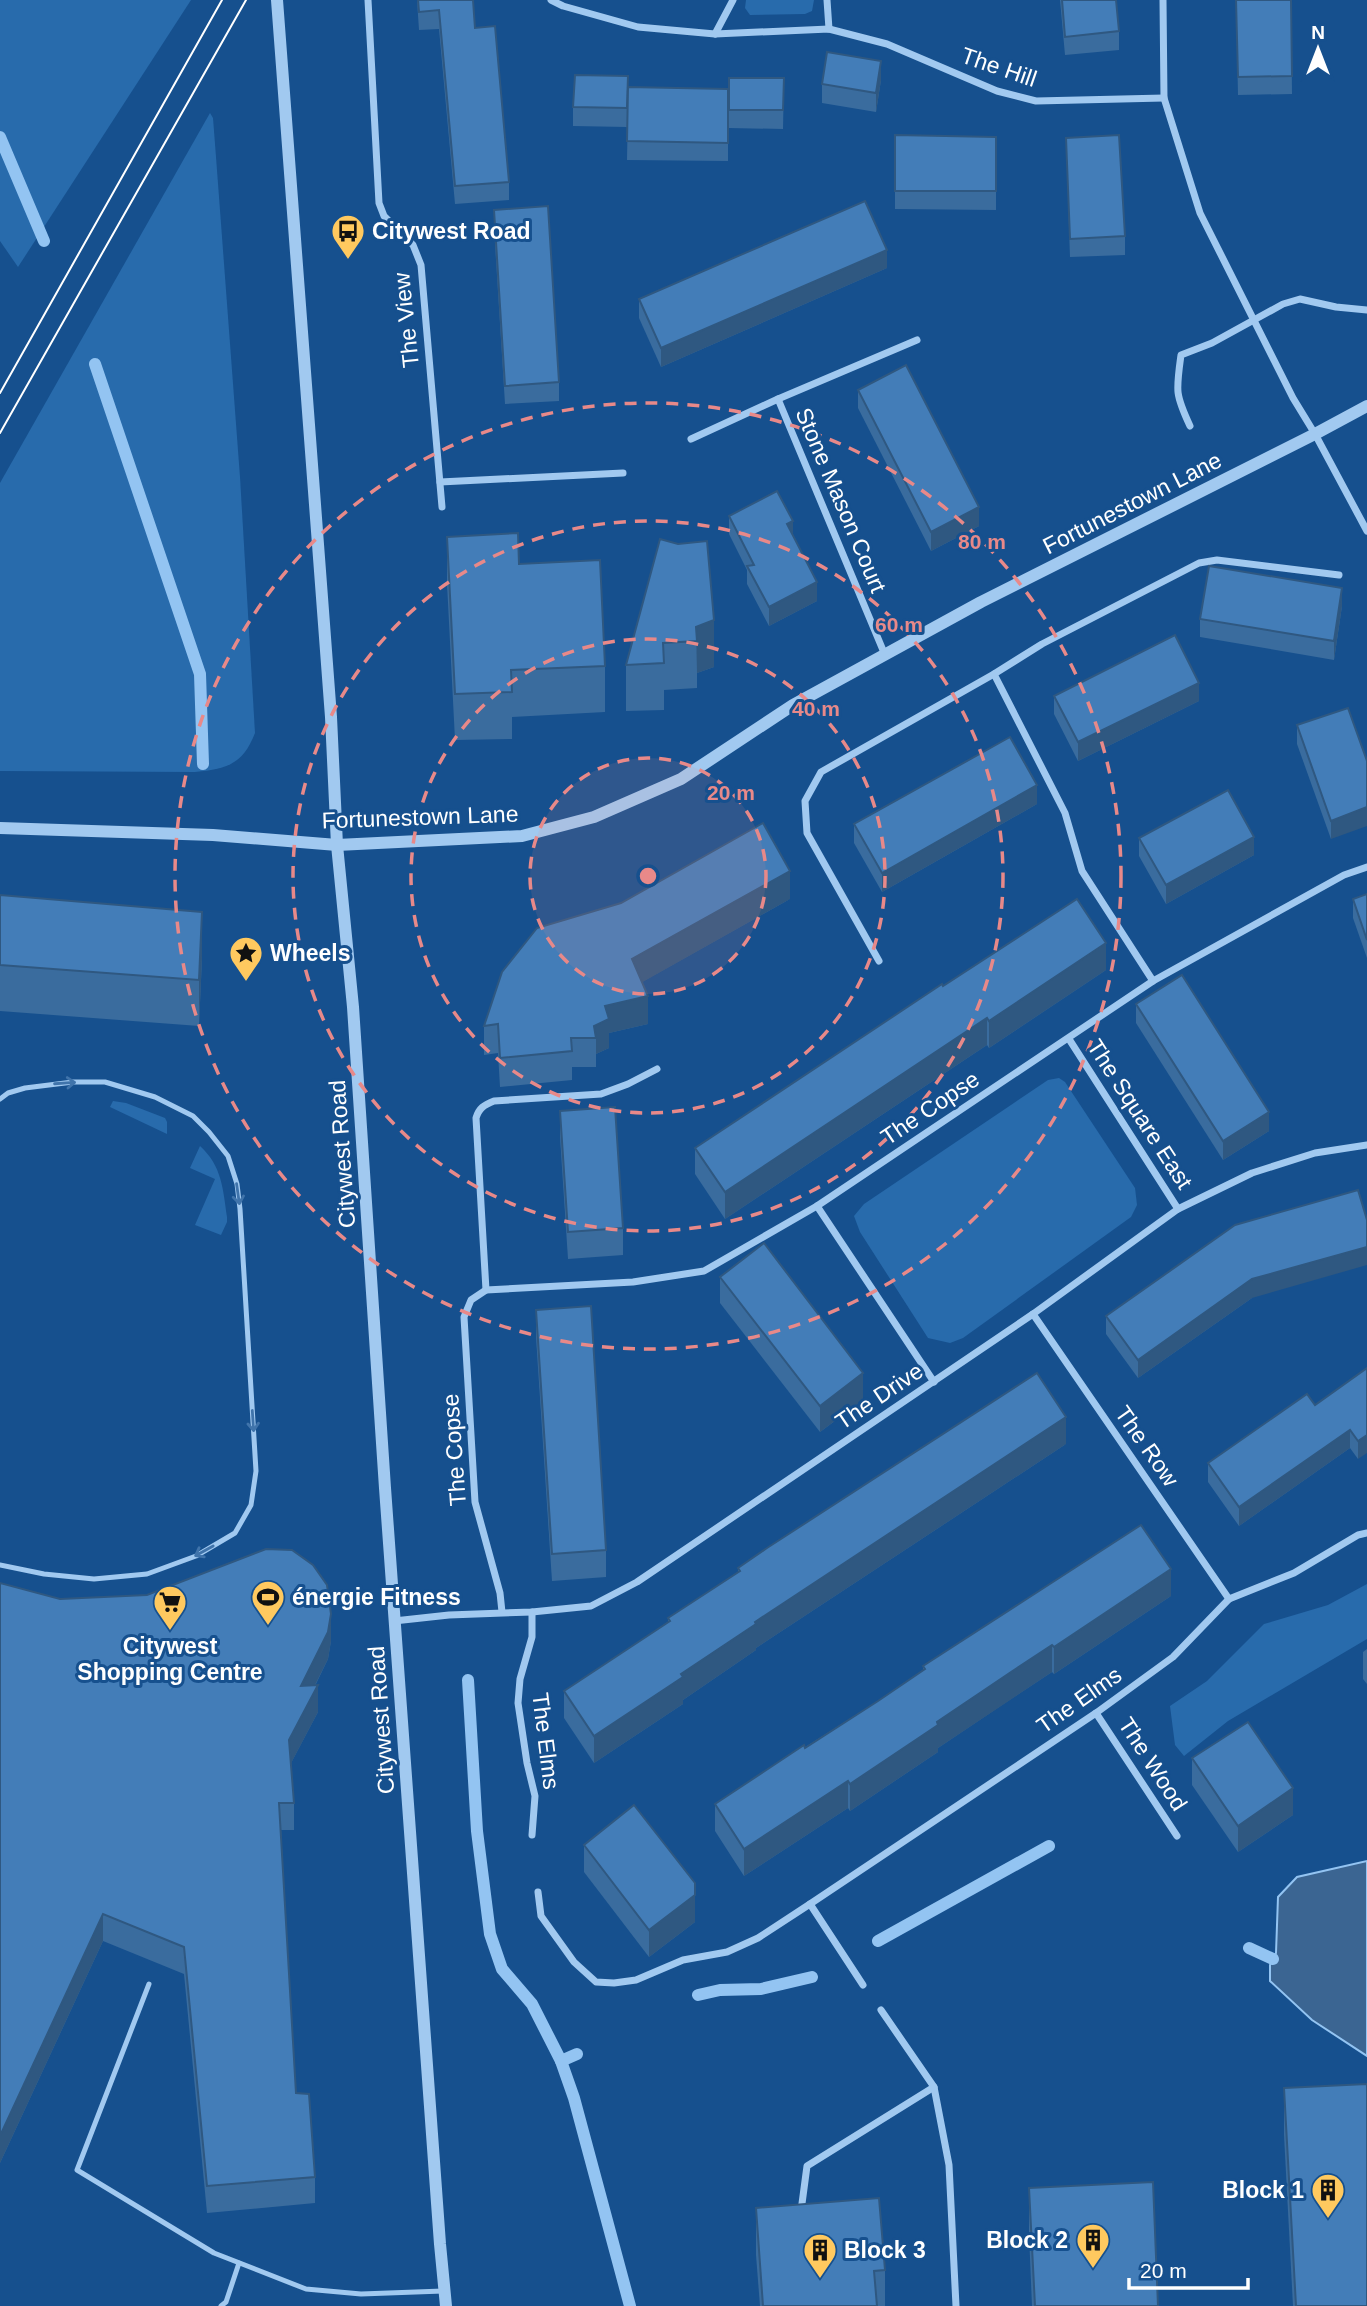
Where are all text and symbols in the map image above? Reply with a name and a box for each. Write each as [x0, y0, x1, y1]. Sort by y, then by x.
north arrow [1283, 14, 1353, 84]
text: N [1311, 22, 1325, 43]
street label: The Hill [958, 42, 1040, 92]
bus stop icon: Citywest Road [329, 212, 367, 261]
place label: Citywest Road [372, 218, 530, 244]
street label: The View [388, 271, 424, 369]
street label: Stone Mason Court [790, 404, 892, 597]
street label: Fortunestown Lane [1038, 447, 1226, 559]
text: 80 m [958, 530, 1006, 553]
text: 60 m [875, 613, 923, 636]
text: 40 m [792, 697, 840, 720]
text: 20 m [707, 781, 755, 804]
street label: Fortunestown Lane [321, 801, 519, 833]
centre of rings [636, 864, 660, 888]
place icon: Wheels [227, 934, 265, 983]
place label: Wheels [270, 940, 351, 966]
street label: The Square East [1082, 1035, 1198, 1194]
street label: The Copse [876, 1066, 984, 1150]
one-way arrow [54, 1076, 76, 1089]
street label: Citywest Road [324, 1079, 360, 1229]
one-way arrow [232, 1182, 245, 1205]
street label: The Drive [830, 1357, 928, 1435]
street label: The Copse [437, 1393, 471, 1507]
street label: The Row [1110, 1401, 1184, 1491]
one-way arrow [246, 1410, 259, 1433]
one-way arrow [194, 1544, 215, 1558]
sports icon: énergie Fitness [249, 1578, 287, 1627]
supermarket icon: Citywest Shopping Centre [151, 1583, 189, 1632]
place label: énergie Fitness [292, 1584, 461, 1610]
place label: Citywest Shopping Centre [77, 1633, 263, 1685]
street label: Citywest Road [363, 1645, 399, 1795]
street label: The Elms [1032, 1661, 1126, 1739]
street label: The Elms [527, 1691, 565, 1791]
street label: The Wood [1113, 1713, 1193, 1815]
building icon: Block 1 [1309, 2171, 1347, 2220]
place label: Block 1 [1222, 2177, 1304, 2203]
building icon: Block 2 [1074, 2221, 1112, 2270]
place label: Block 2 [986, 2227, 1068, 2253]
building icon: Block 3 [801, 2231, 839, 2280]
place label: Block 3 [844, 2237, 926, 2263]
scale bar [1129, 2246, 1248, 2290]
text: 20 m [1140, 2259, 1187, 2282]

